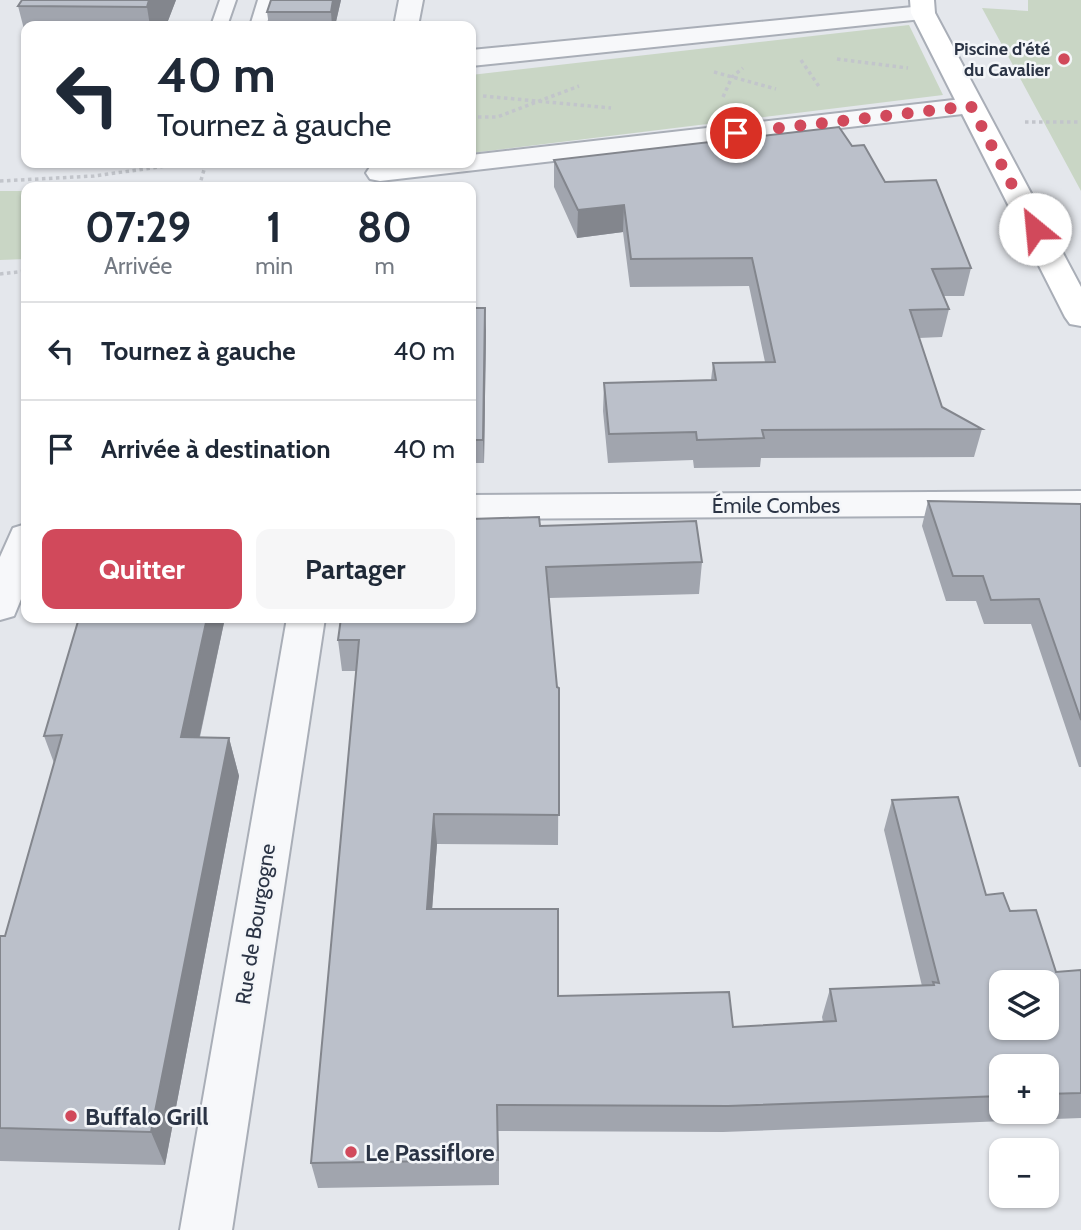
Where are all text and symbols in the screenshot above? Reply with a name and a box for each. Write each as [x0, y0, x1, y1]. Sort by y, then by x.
place label: Piscine d'été du Cavalier [954, 38, 1050, 81]
text: 40 m [157, 45, 276, 104]
icon: left [42, 49, 133, 140]
marker: Piscine d'été du Cavalier [1056, 51, 1072, 67]
pin [706, 103, 766, 163]
text: Tournez à gauche [157, 105, 391, 144]
icon: arrive [717, 114, 755, 152]
position arrow [998, 192, 1072, 266]
text: 07:29 [85, 201, 191, 253]
text: 1 [266, 201, 282, 253]
text: 80 [357, 201, 412, 253]
text: Arrivée [104, 252, 172, 280]
text: min [255, 252, 293, 280]
text: m [374, 252, 395, 280]
icon: left [42, 332, 80, 370]
text: Tournez à gauche [101, 335, 296, 367]
text: 40 m [393, 335, 455, 367]
icon: arrive [42, 430, 80, 468]
text: Arrivée à destination [101, 433, 331, 465]
text: 40 m [393, 433, 455, 465]
street label: Émile Combes [712, 493, 840, 518]
button: Quitter [42, 529, 242, 609]
button: Partager [256, 529, 455, 609]
street label: Rue de Bourgogne [230, 842, 280, 1006]
map controls [989, 970, 1059, 1208]
button: layers [989, 970, 1059, 1040]
button: + [989, 1054, 1059, 1124]
place label: Buffalo Grill [85, 1102, 209, 1131]
marker: Buffalo Grill [63, 1108, 79, 1124]
place label: Le Passiflore [365, 1138, 495, 1167]
button: − [989, 1138, 1059, 1208]
marker: Le Passiflore [343, 1144, 359, 1160]

